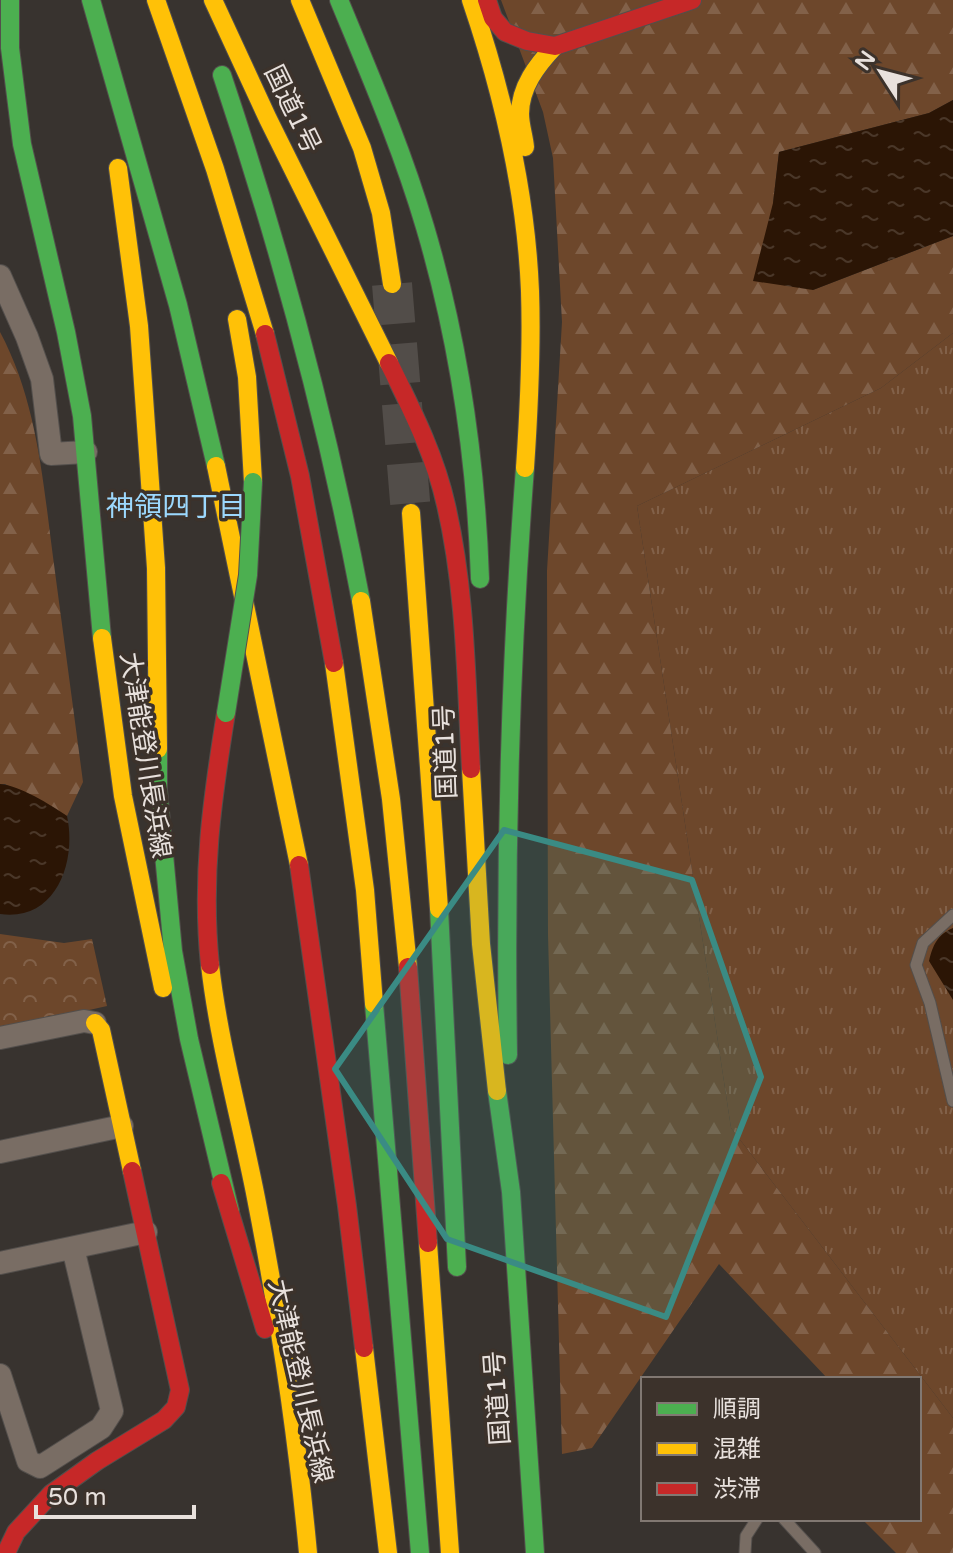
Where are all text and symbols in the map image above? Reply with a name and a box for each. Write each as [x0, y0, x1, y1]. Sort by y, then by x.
north arrow [841, 32, 921, 112]
text: N [850, 46, 881, 76]
street label: 国道1号 [258, 60, 327, 158]
district label: 神領四丁目 [106, 490, 246, 524]
street label: 大津能登川長浜線 [114, 650, 177, 860]
street label: 国道1号 [428, 704, 463, 800]
street label: 大津能登川長浜線 [262, 1276, 339, 1486]
street label: 国道1号 [479, 1350, 516, 1446]
legend [641, 1377, 921, 1521]
text: 順調 [713, 1395, 761, 1424]
text: 混雑 [713, 1435, 761, 1464]
scale bar [36, 1469, 194, 1519]
text: 渋滞 [713, 1475, 761, 1504]
text: 50 m [48, 1483, 106, 1512]

